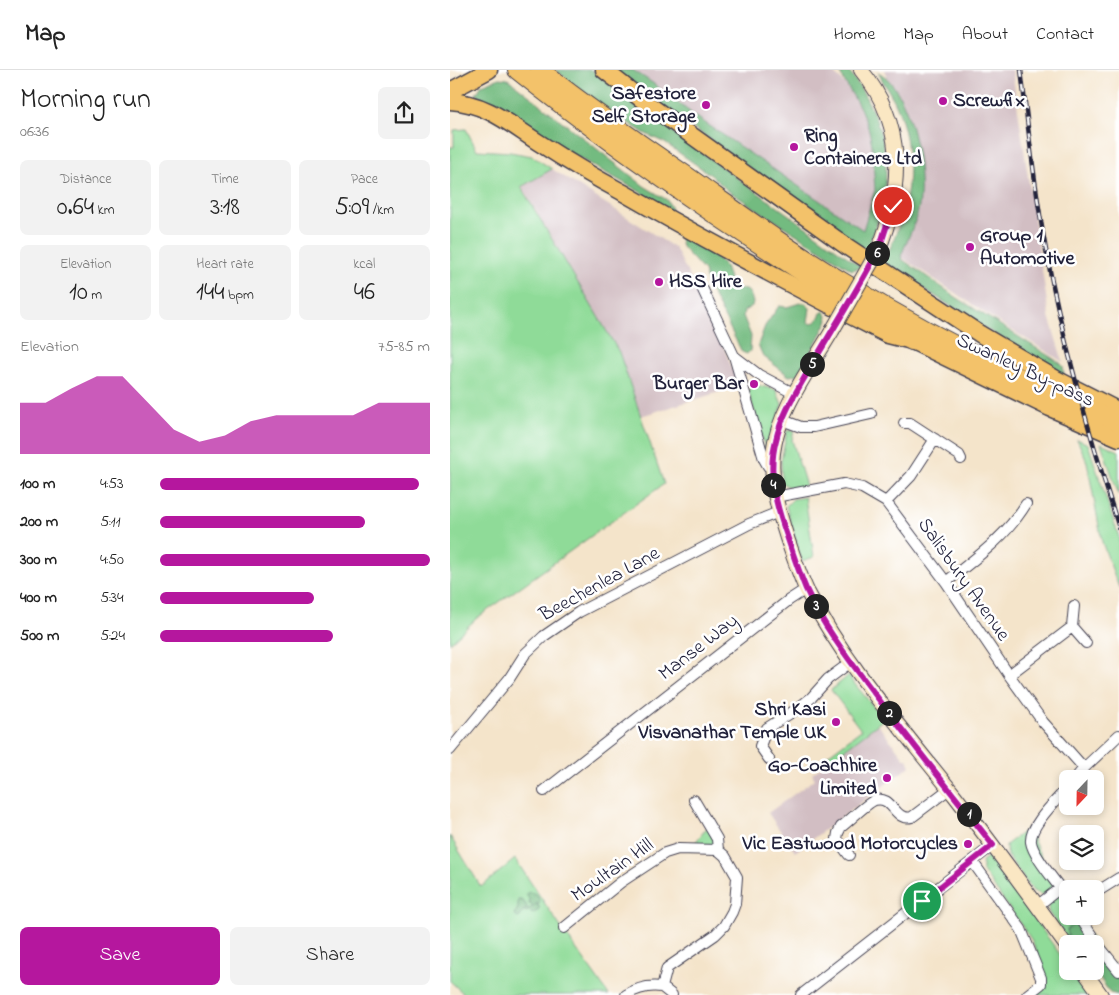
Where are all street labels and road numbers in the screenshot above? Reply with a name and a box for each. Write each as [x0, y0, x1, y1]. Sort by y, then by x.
street label: Swanley By-pass [951, 326, 1099, 416]
street label: Salisbury Avenue [910, 512, 1016, 648]
street label: Beechenlea Lane [534, 540, 666, 631]
street label: Manse Way [653, 608, 745, 688]
street label: Moultain Hill [566, 832, 660, 910]

